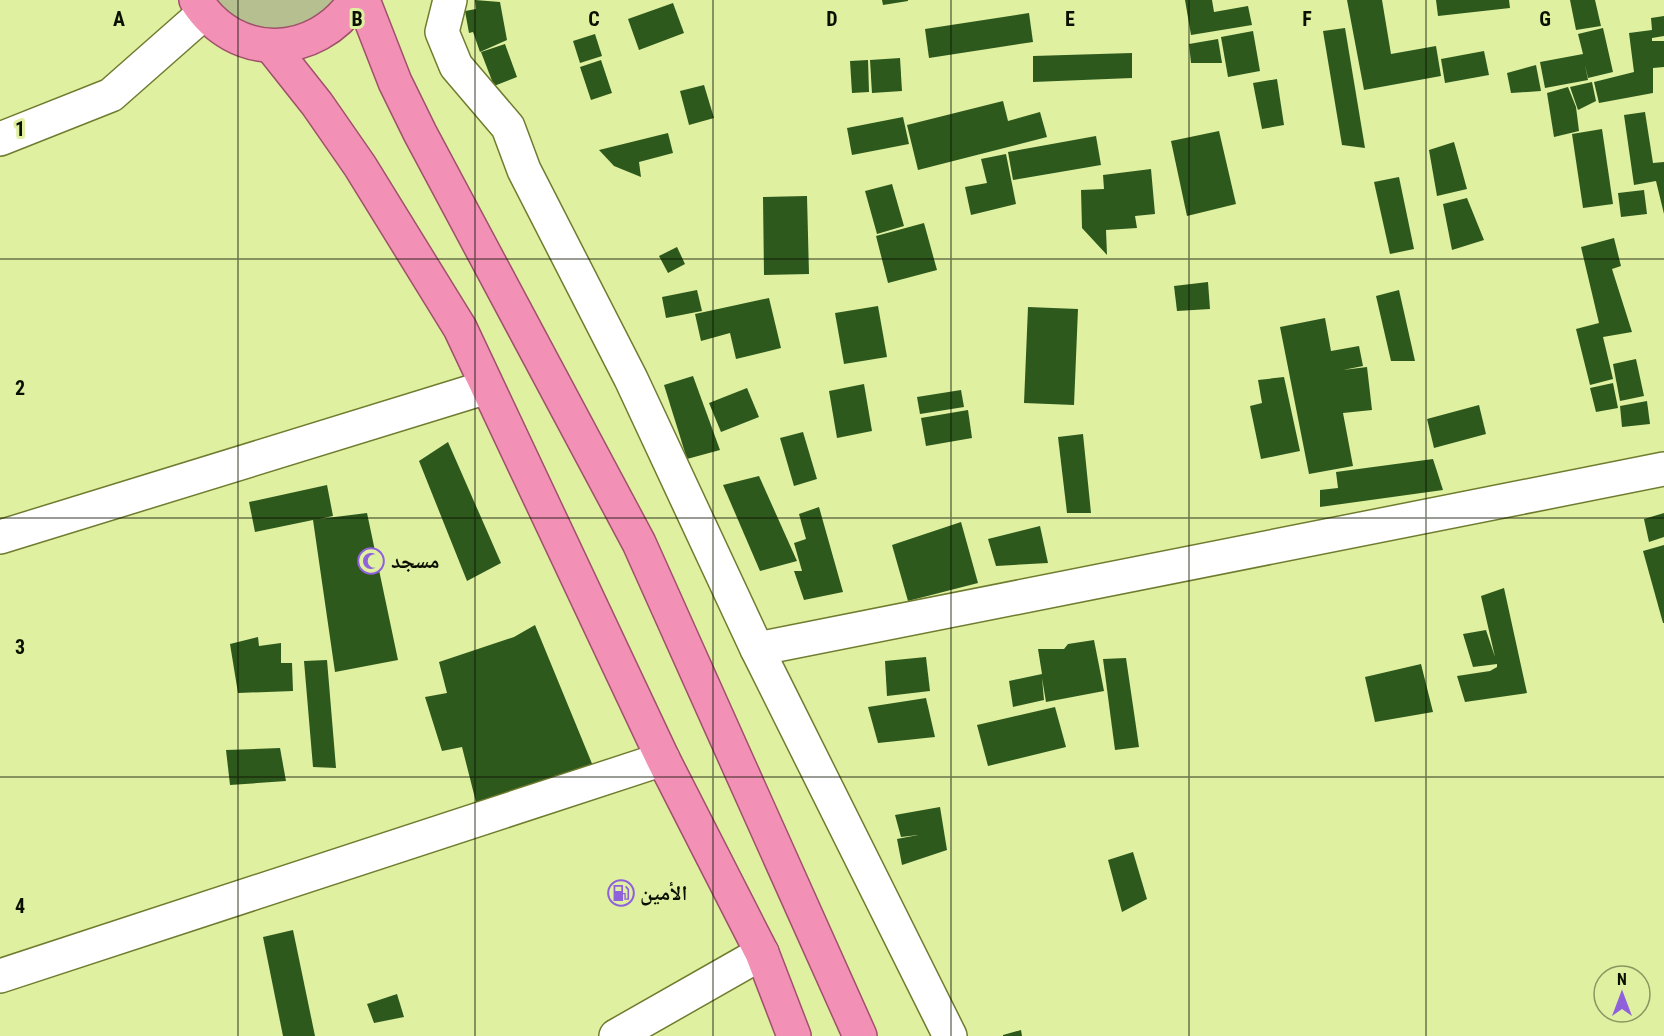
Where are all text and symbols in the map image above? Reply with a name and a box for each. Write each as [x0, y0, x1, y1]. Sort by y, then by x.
text: A [113, 7, 125, 31]
text: B [351, 7, 363, 31]
text: C [588, 7, 600, 31]
text: D [826, 7, 838, 31]
text: E [1065, 7, 1075, 31]
text: F [1302, 7, 1312, 31]
text: G [1539, 7, 1551, 31]
text: 1 [15, 117, 25, 141]
text: 2 [15, 376, 25, 400]
mosque icon: مسجد [356, 546, 386, 576]
place label: مسجد [391, 549, 440, 573]
text: 3 [15, 635, 25, 659]
fuel station icon: الأمين [606, 878, 636, 908]
place label: الأمين [640, 881, 688, 906]
text: 4 [15, 894, 25, 918]
north arrow [1592, 964, 1652, 1024]
text: N [1617, 970, 1627, 989]

